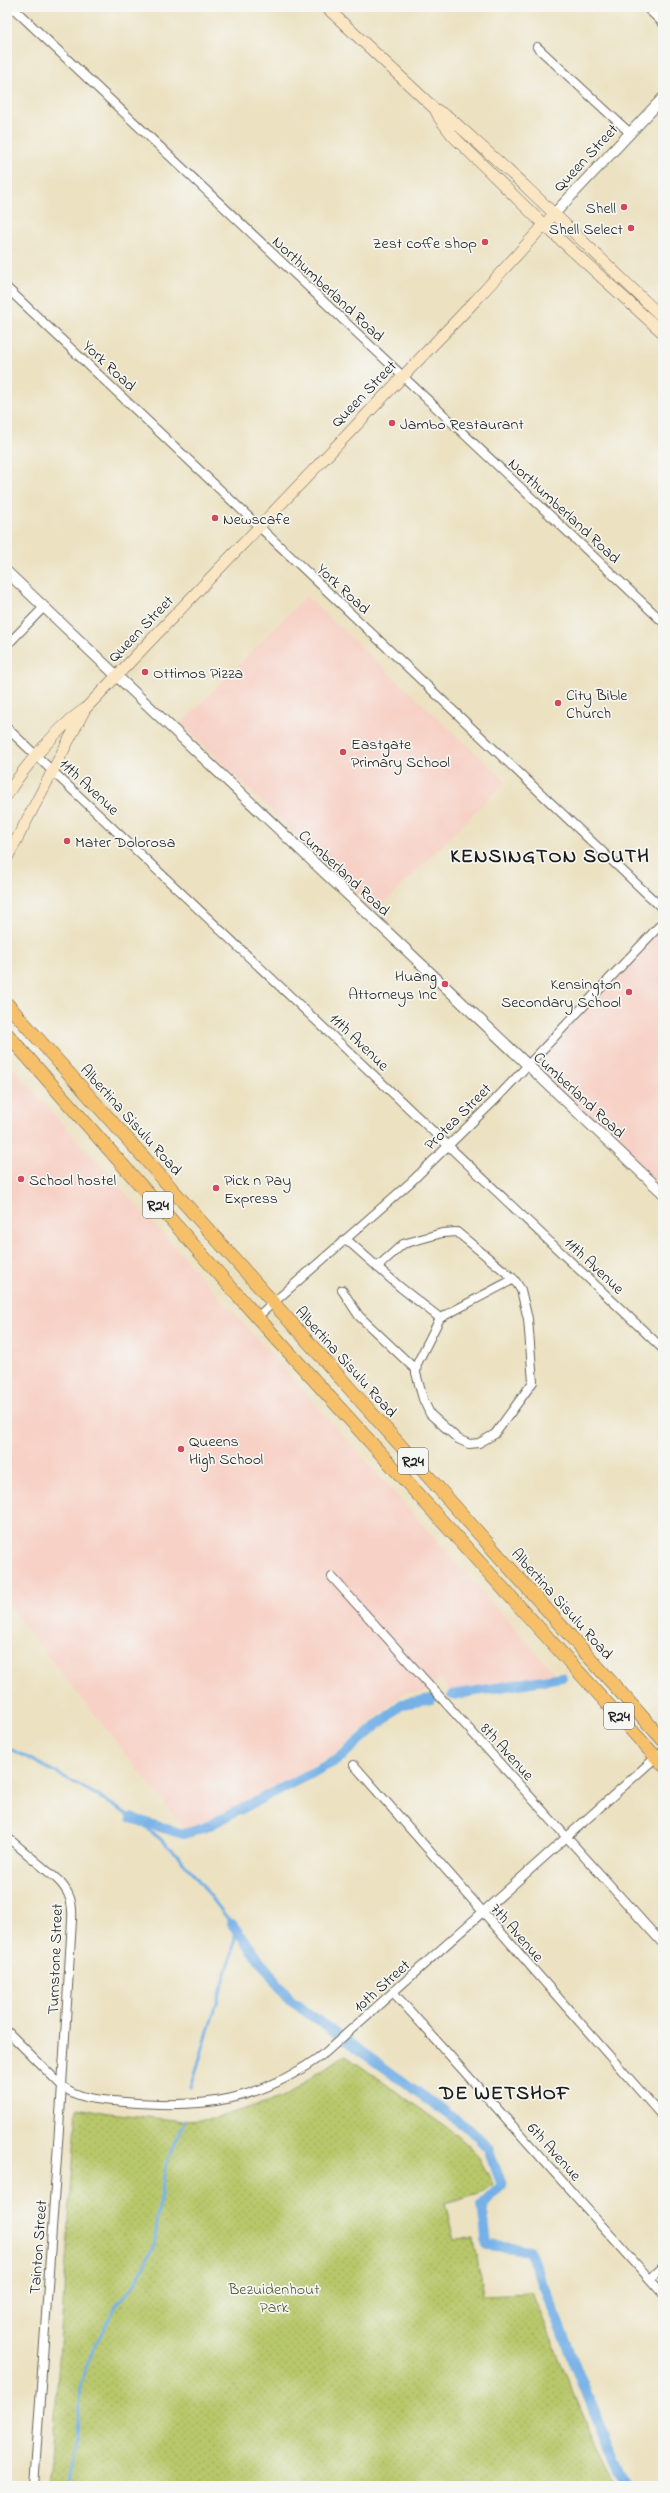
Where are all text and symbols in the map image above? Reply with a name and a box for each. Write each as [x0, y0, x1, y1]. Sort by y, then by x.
street label: Queen Street [548, 118, 625, 198]
place label: Shell [586, 197, 616, 221]
marker: Shell [619, 202, 629, 212]
place label: Shell Select [549, 218, 624, 242]
marker: Shell Select [626, 223, 636, 233]
street label: Northumberland Road [266, 231, 389, 348]
place label: Zest coffe shop [372, 232, 477, 256]
marker: Zest coffe shop [480, 237, 490, 247]
street label: York Road [76, 335, 141, 398]
street label: Queen Street [326, 355, 403, 434]
place label: Jambo Restaurant [400, 413, 524, 437]
marker: Jambo Restaurant [387, 418, 397, 428]
street label: Northumberland Road [502, 453, 625, 570]
place label: Newscafe [223, 508, 291, 532]
marker: Newscafe [210, 513, 220, 523]
street label: York Road [310, 558, 375, 621]
street label: Queen Street [103, 590, 180, 669]
place label: Ottimos Pizza [153, 662, 243, 686]
marker: Ottimos Pizza [140, 667, 150, 677]
place label: City Bible Church [566, 684, 628, 726]
marker: City Bible Church [553, 698, 563, 708]
place label: Eastgate Primary School [351, 733, 450, 775]
marker: Eastgate Primary School [338, 747, 348, 757]
street label: 11th Avenue [53, 753, 125, 822]
street label: Cumberland Road [292, 824, 395, 922]
place label: Mater Dolorosa [75, 831, 176, 855]
marker: Mater Dolorosa [62, 836, 72, 846]
district label: KENSINGTON SOUTH [450, 843, 650, 872]
place label: Huang Attorneys Inc [348, 965, 438, 1007]
place label: Kensington Secondary School [501, 973, 621, 1015]
marker: Huang Attorneys Inc [440, 979, 450, 989]
marker: Kensington Secondary School [624, 987, 634, 997]
street label: 11th Avenue [323, 1008, 395, 1078]
street label: Cumberland Road [527, 1046, 630, 1144]
street label: Albertina Sisulu Road [74, 1059, 187, 1181]
street label: Protea Street [419, 1078, 498, 1157]
place label: School hostel [29, 1169, 116, 1193]
place label: Pick n Pay Express [224, 1169, 291, 1211]
marker: School hostel [16, 1174, 26, 1184]
marker: Pick n Pay Express [211, 1183, 221, 1193]
road number: R24 [143, 1192, 173, 1218]
street label: 11th Avenue [558, 1232, 630, 1301]
street label: Albertina Sisulu Road [289, 1301, 402, 1423]
place label: Queens High School [189, 1430, 263, 1472]
marker: Queens High School [176, 1444, 186, 1454]
road number: R24 [398, 1448, 428, 1474]
street label: Albertina Sisulu Road [505, 1543, 618, 1665]
road number: R24 [604, 1703, 634, 1729]
street label: 8th Avenue [474, 1718, 540, 1787]
street label: 7th Avenue [484, 1898, 550, 1969]
street label: Turnstone Street [42, 1902, 70, 2015]
street label: 10th Street [349, 1954, 417, 2019]
district label: DE WETSHOF [438, 2080, 571, 2109]
street label: 6th Avenue [521, 2118, 587, 2188]
street label: Tainton Street [24, 2199, 54, 2295]
park label: Bezuidenhout Park [227, 2278, 320, 2320]

